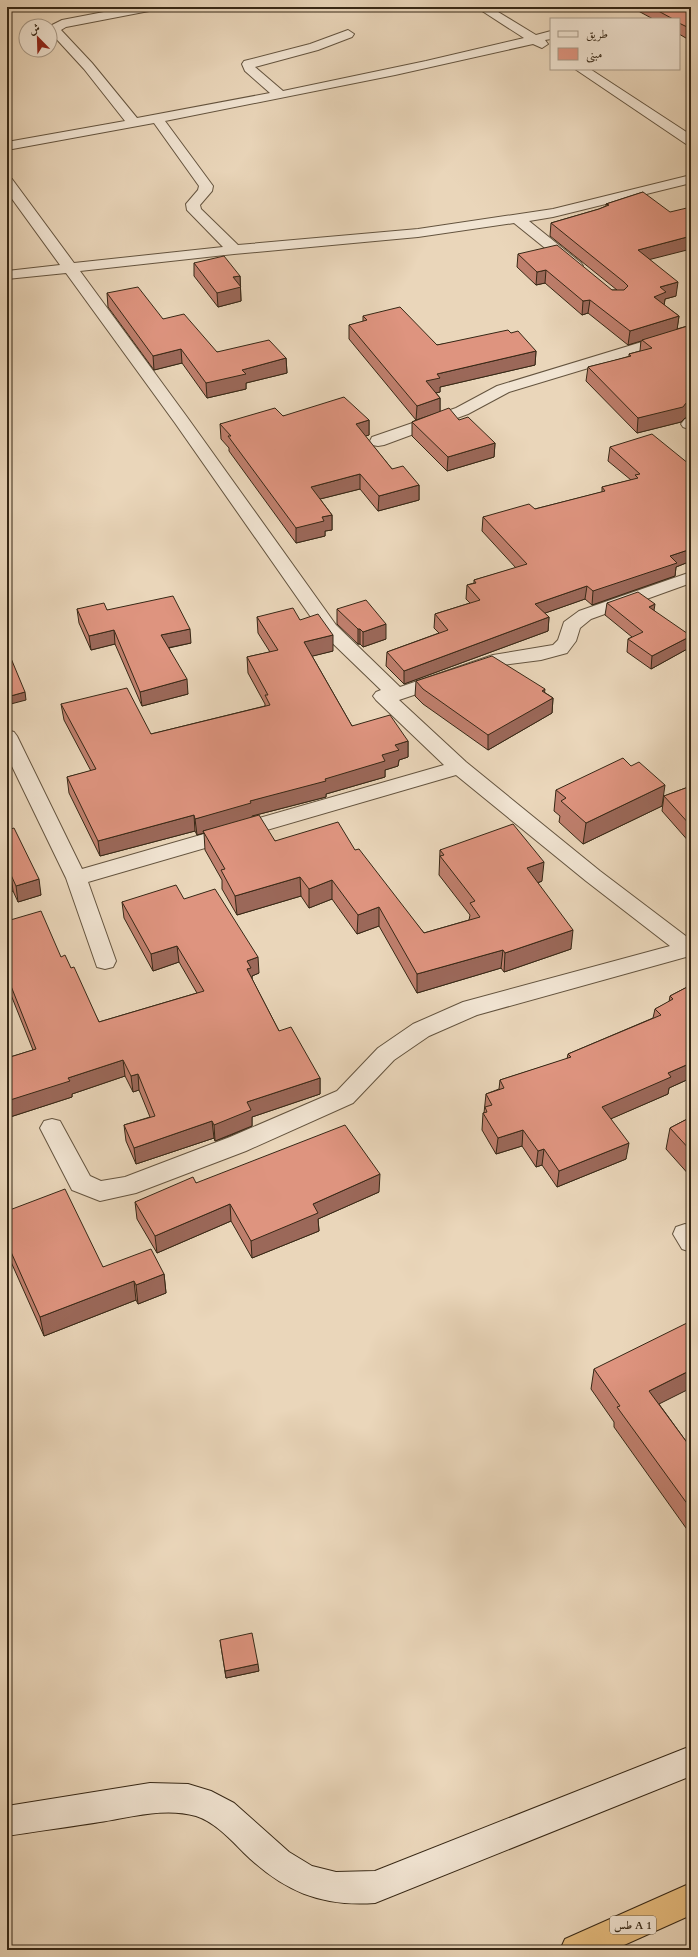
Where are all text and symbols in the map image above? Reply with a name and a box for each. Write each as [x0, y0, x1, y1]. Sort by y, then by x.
north arrow [18, 18, 58, 58]
legend [550, 18, 680, 70]
text: ش [26, 20, 42, 38]
text: طريق [586, 26, 608, 42]
text: مبنى [586, 46, 602, 63]
road number: طس A 1 [610, 1916, 656, 1934]

